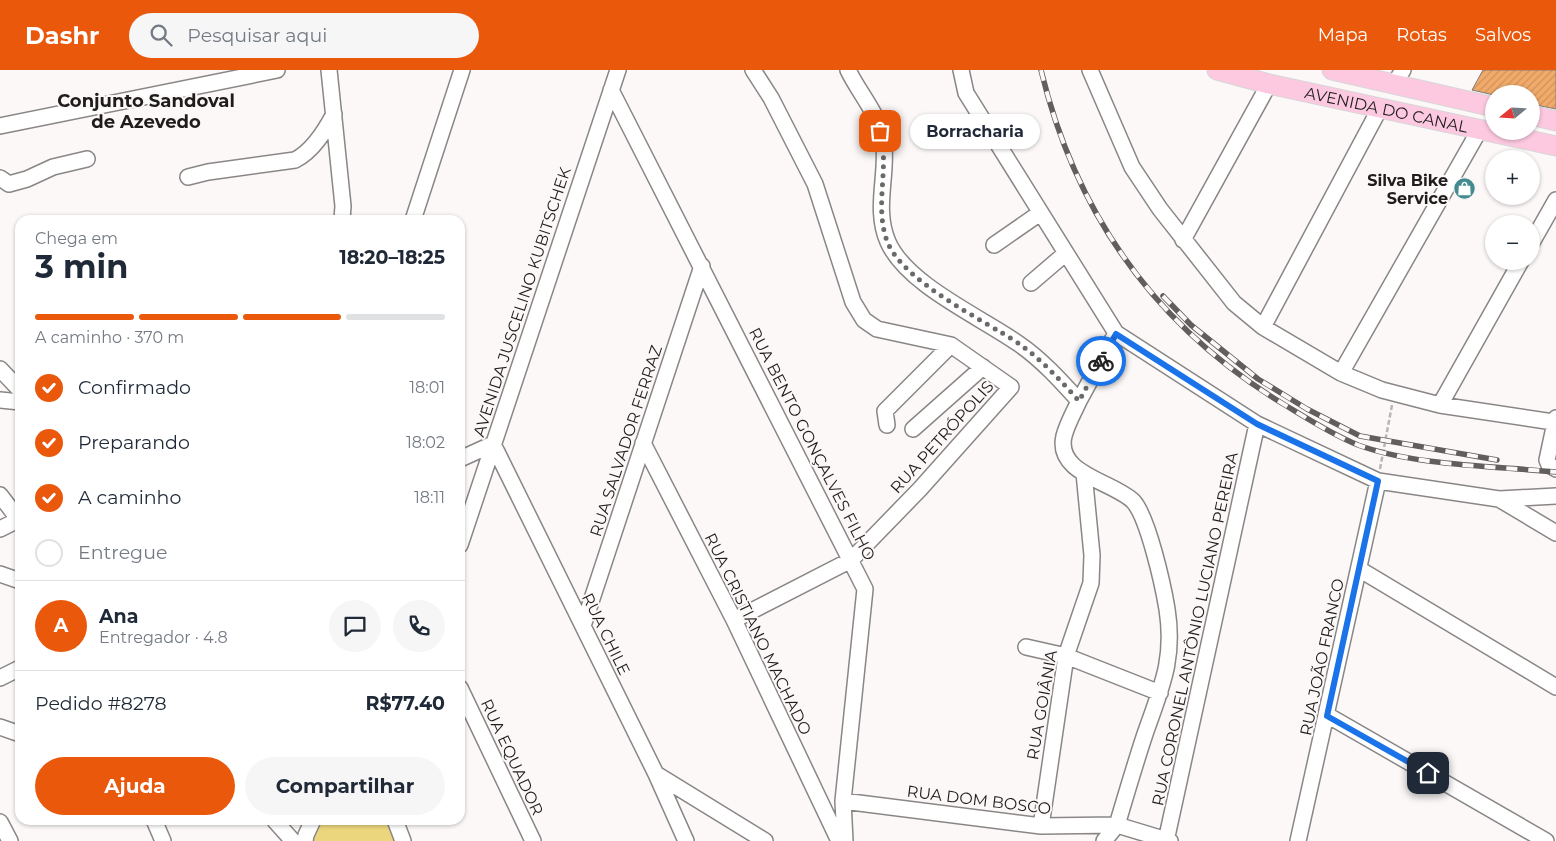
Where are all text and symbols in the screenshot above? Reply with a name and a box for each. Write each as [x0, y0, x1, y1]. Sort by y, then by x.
search box [129, 13, 479, 58]
text: Dashr [25, 21, 99, 50]
icon: search [147, 21, 175, 49]
text: Pesquisar aqui [187, 24, 327, 47]
text: Mapa [1318, 24, 1368, 46]
text: Rotas [1396, 24, 1447, 46]
text: Salvos [1475, 24, 1531, 46]
street label: AVENIDA DO CANAL [1303, 83, 1470, 136]
north arrow [1485, 85, 1540, 140]
map controls [1485, 85, 1540, 270]
district label: Conjunto Sandoval de Azevedo [57, 90, 235, 133]
pin [859, 110, 901, 152]
callout: Borracharia [910, 114, 1040, 148]
icon: bag [866, 117, 894, 145]
text: Borracharia [926, 122, 1024, 141]
button: + [1485, 150, 1540, 205]
street label: AVENIDA JUSCELINO KUBITSCHEK [469, 164, 575, 439]
place label: Silva Bike Service [1367, 171, 1448, 208]
shop icon: Silva Bike Service [1452, 177, 1476, 201]
button: − [1485, 215, 1540, 270]
text: Chega em [35, 229, 118, 248]
text: 18:20–18:25 [339, 246, 445, 269]
text: 3 min [35, 247, 128, 286]
street label: RUA BENTO GONÇALVES FILHO [745, 325, 879, 563]
text: A caminho · 370 m [35, 328, 184, 347]
courier [1076, 336, 1126, 386]
street label: RUA SALVADOR FERRAZ [586, 343, 666, 539]
icon: bike [1087, 347, 1115, 375]
icon: check [35, 374, 63, 402]
text: Confirmado [78, 376, 191, 399]
street label: RUA PETRÓPOLIS [886, 377, 998, 497]
text: 18:01 [409, 378, 445, 397]
icon: check [35, 429, 63, 457]
text: Preparando [78, 431, 190, 454]
text: 18:02 [406, 433, 445, 452]
street label: RUA CORONEL ANTÔNIO LUCIANO PEREIRA [1148, 450, 1242, 807]
icon: check [35, 484, 63, 512]
text: A caminho [78, 486, 181, 509]
text: 18:11 [414, 488, 445, 507]
street label: RUA CRISTIANO MACHADO [701, 530, 815, 738]
text: Entregue [78, 541, 167, 564]
street label: RUA JOÃO FRANCO [1296, 577, 1348, 737]
street label: RUA CHILE [578, 590, 634, 678]
button: chat [329, 600, 381, 652]
button: phone [393, 600, 445, 652]
text: Ana [99, 605, 138, 628]
text: A [54, 614, 68, 637]
text: Entregador · 4.8 [99, 628, 228, 647]
street label: RUA GOIÂNIA [1023, 648, 1061, 761]
text: Pedido #8278 [35, 692, 167, 715]
text: R$77.40 [366, 692, 445, 715]
street label: RUA EQUADOR [477, 696, 547, 818]
pin [1407, 752, 1449, 794]
button: Ajuda [35, 757, 235, 815]
button: Compartilhar [245, 757, 445, 815]
icon: home [1414, 759, 1442, 787]
street label: RUA DOM BOSCO [906, 782, 1052, 818]

